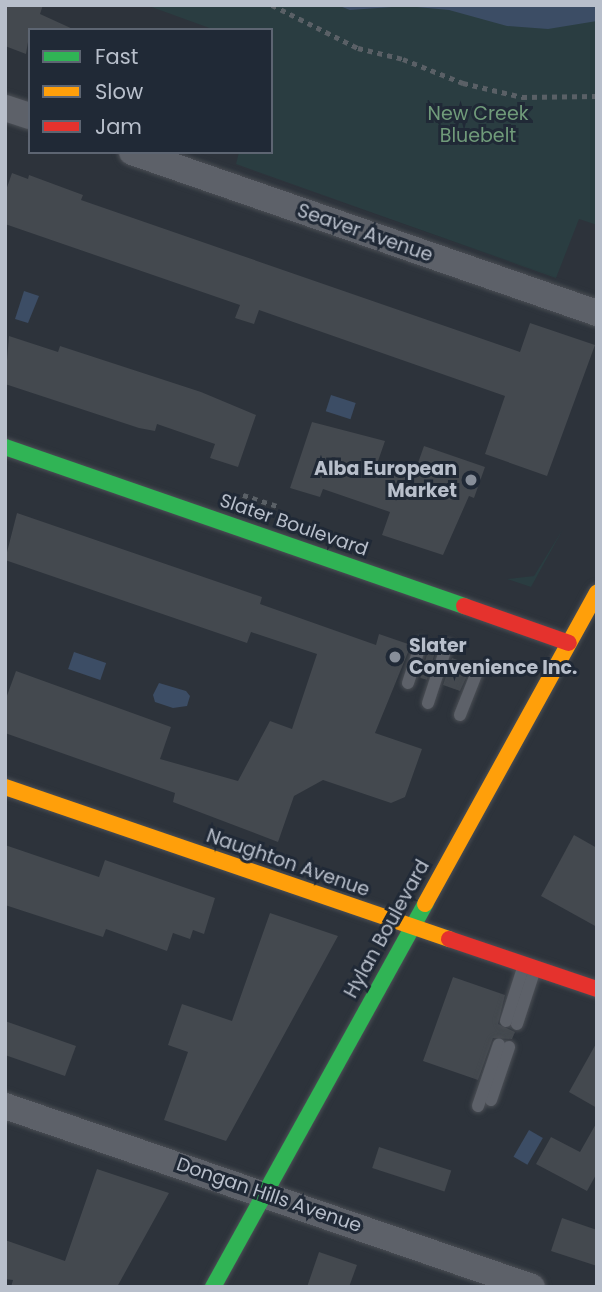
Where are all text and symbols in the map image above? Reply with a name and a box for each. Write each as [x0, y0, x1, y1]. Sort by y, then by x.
legend [28, 28, 273, 154]
text: Fast [95, 42, 138, 71]
text: Slow [95, 77, 143, 106]
park label: New Creek Bluebelt [428, 103, 528, 147]
text: Jam [95, 112, 142, 141]
street label: Seaver Avenue [294, 199, 436, 267]
place label: Alba European Market [314, 458, 457, 502]
marker: Alba European Market [463, 472, 479, 488]
street label: Slater Boulevard [217, 489, 371, 561]
place label: Slater Convenience Inc. [409, 635, 577, 679]
marker: Slater Convenience Inc. [387, 649, 403, 665]
street label: Naughton Avenue [203, 824, 373, 902]
street label: Hylan Boulevard [340, 856, 434, 1002]
street label: Dongan Hills Avenue [173, 1153, 365, 1237]

